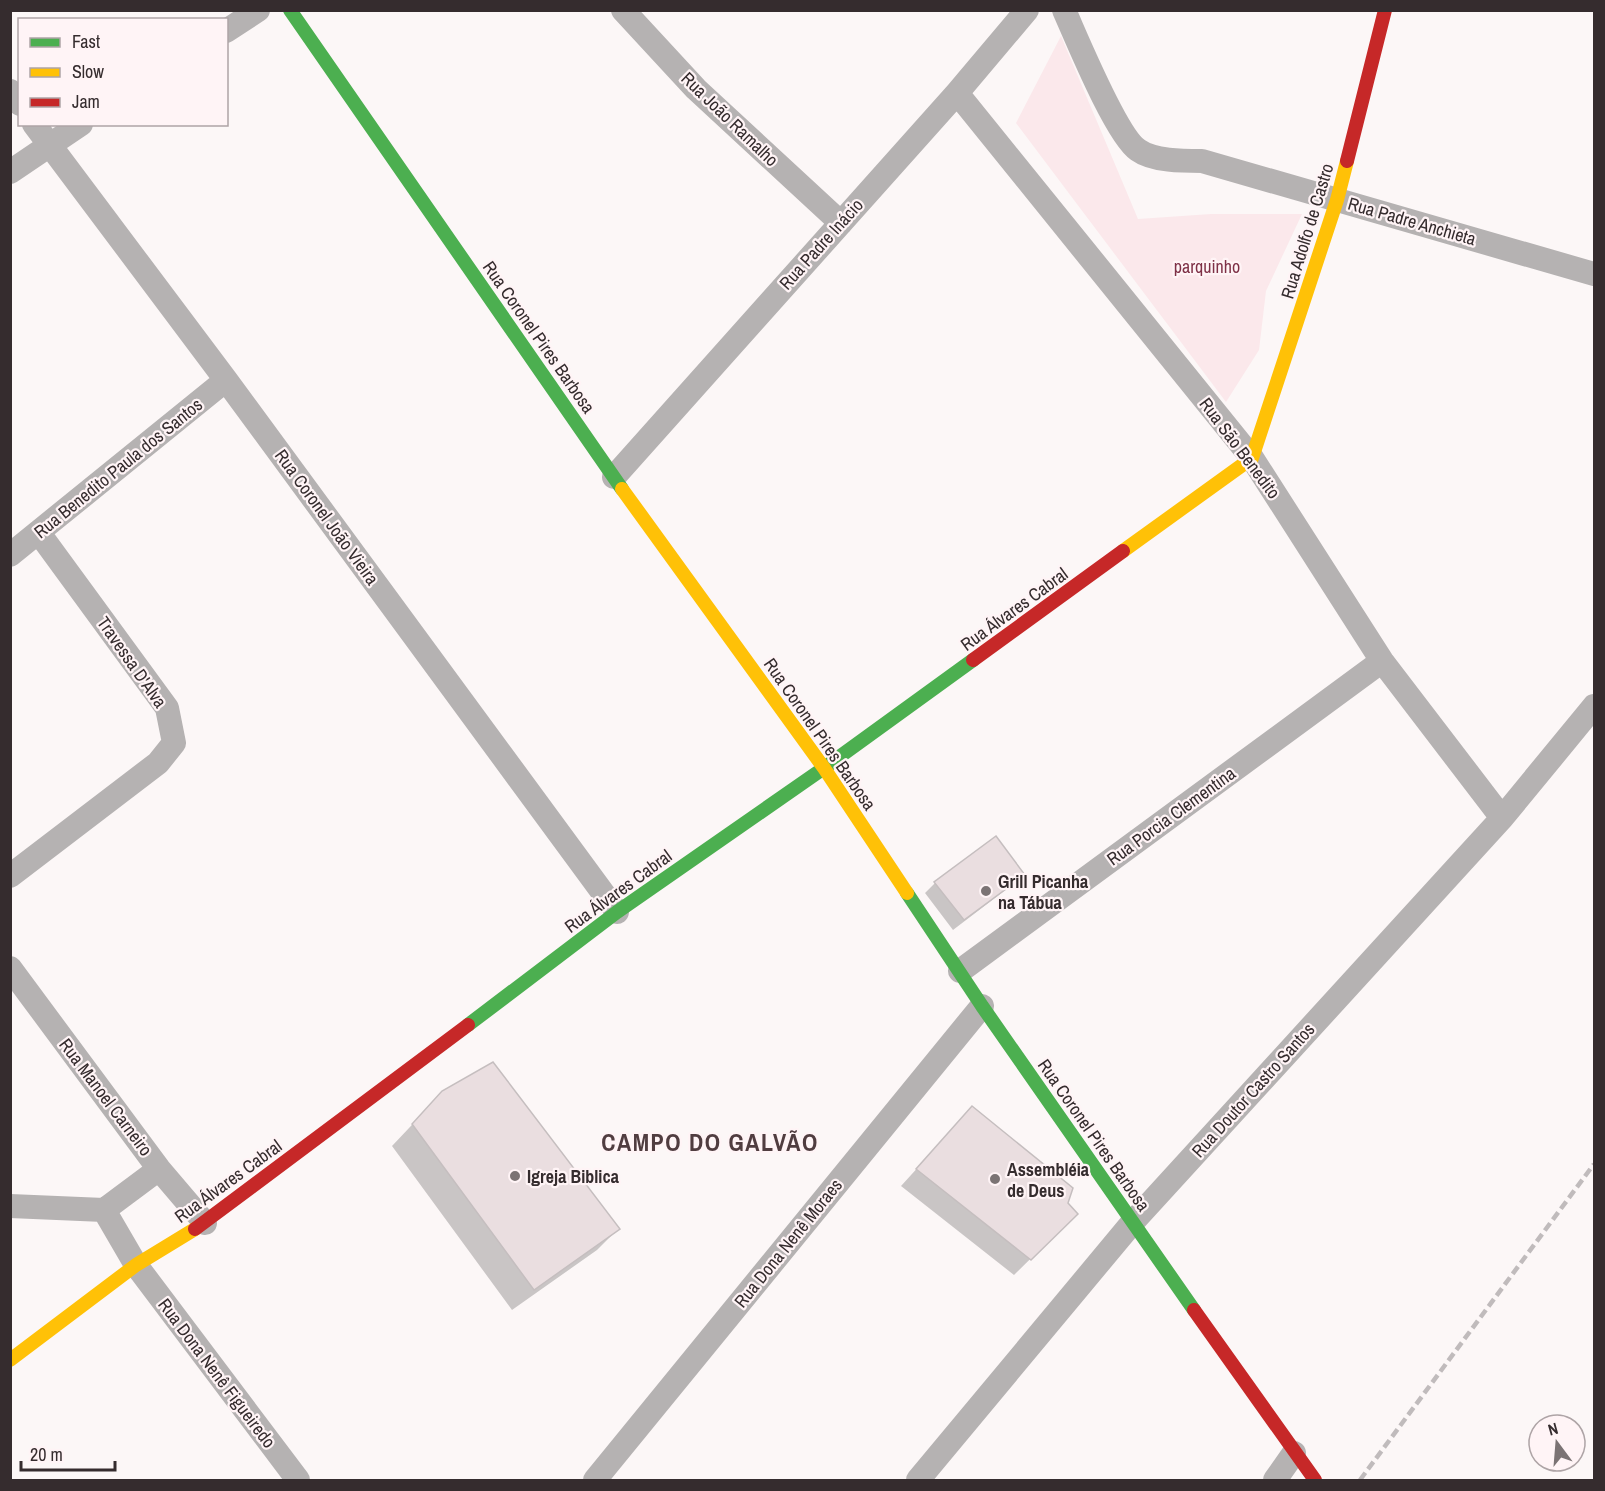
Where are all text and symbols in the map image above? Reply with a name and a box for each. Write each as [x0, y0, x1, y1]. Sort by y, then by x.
legend [18, 18, 228, 126]
text: Fast [72, 29, 100, 54]
text: Slow [72, 59, 104, 84]
street label: Rua João Ramalho [676, 66, 784, 172]
text: Jam [72, 89, 100, 114]
street label: Rua Adolfo de Castro [1275, 160, 1339, 302]
street label: Rua Padre Anchieta [1345, 191, 1479, 251]
street label: Rua Padre Inácio [773, 193, 869, 295]
park label: parquinho [1174, 254, 1240, 279]
street label: Rua Coronel Pires Barbosa [477, 256, 601, 418]
street label: Rua Benedito Paula dos Santos [29, 392, 207, 544]
street label: Rua São Benedito [1194, 392, 1286, 504]
street label: Rua Coronel João Vieira [269, 444, 385, 590]
street label: Rua Álvares Cabral [955, 562, 1073, 656]
street label: Travessa D'Alva [91, 611, 173, 713]
street label: Rua Coronel Pires Barbosa [758, 653, 882, 815]
street label: Rua Porcia Clementina [1102, 761, 1240, 871]
street label: Rua Álvares Cabral [559, 844, 677, 938]
place label: Grill Picanha na Tábua [998, 869, 1089, 915]
marker: Grill Picanha na Tábua [979, 884, 993, 898]
street label: Rua Doutor Castro Santos [1186, 1017, 1320, 1163]
street label: Rua Manoel Carneiro [54, 1033, 158, 1161]
street label: Rua Coronel Pires Barbosa [1032, 1054, 1156, 1216]
district label: CAMPO DO GALVÃO [601, 1126, 819, 1158]
street label: Rua Álvares Cabral [169, 1134, 287, 1228]
place label: Assembléia de Deus [1007, 1157, 1090, 1203]
place label: Igreja Biblica [527, 1164, 620, 1189]
marker: Igreja Biblica [508, 1169, 522, 1183]
marker: Assembléia de Deus [988, 1172, 1002, 1186]
street label: Rua Dona Nenê Moraes [728, 1173, 848, 1313]
street label: Rua Dona Nenê Figueiredo [152, 1293, 282, 1453]
north arrow [1527, 1413, 1587, 1473]
text: N [1545, 1417, 1560, 1440]
scale bar [21, 1434, 116, 1472]
text: 20 m [30, 1442, 63, 1467]

